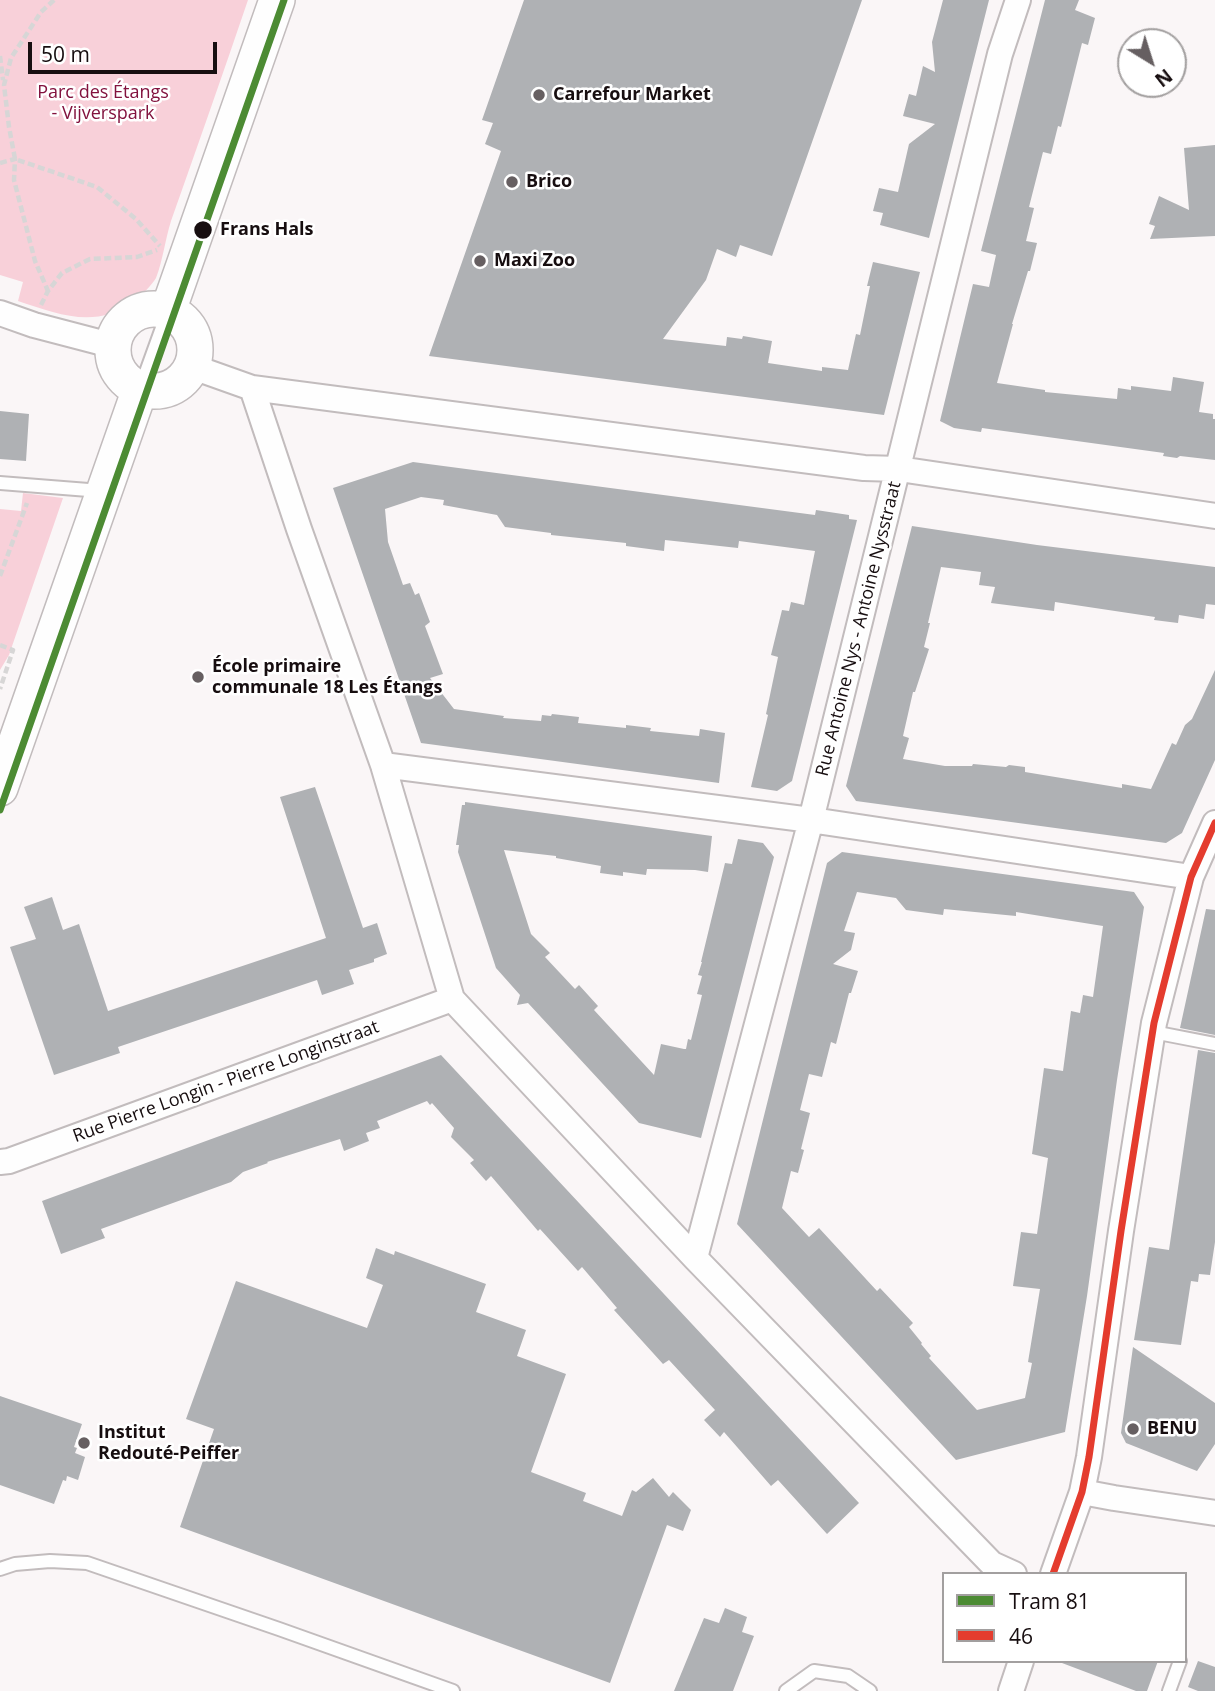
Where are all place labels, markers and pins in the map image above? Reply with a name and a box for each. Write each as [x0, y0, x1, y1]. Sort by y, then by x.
place label: Carrefour Market [553, 84, 711, 106]
marker: Carrefour Market [531, 87, 547, 103]
place label: Brico [526, 171, 572, 193]
marker: Brico [504, 174, 520, 190]
marker: Frans Hals [192, 219, 214, 241]
place label: Frans Hals [220, 219, 313, 241]
place label: Maxi Zoo [494, 250, 575, 272]
marker: Maxi Zoo [472, 253, 488, 269]
place label: École primaire communale 18 Les Étangs [212, 656, 442, 698]
marker: École primaire communale 18 Les Étangs [190, 669, 206, 685]
place label: BENU [1147, 1418, 1197, 1440]
marker: BENU [1125, 1421, 1141, 1437]
place label: Institut Redouté-Peiffer [98, 1422, 239, 1464]
marker: Institut Redouté-Peiffer [76, 1435, 92, 1451]

